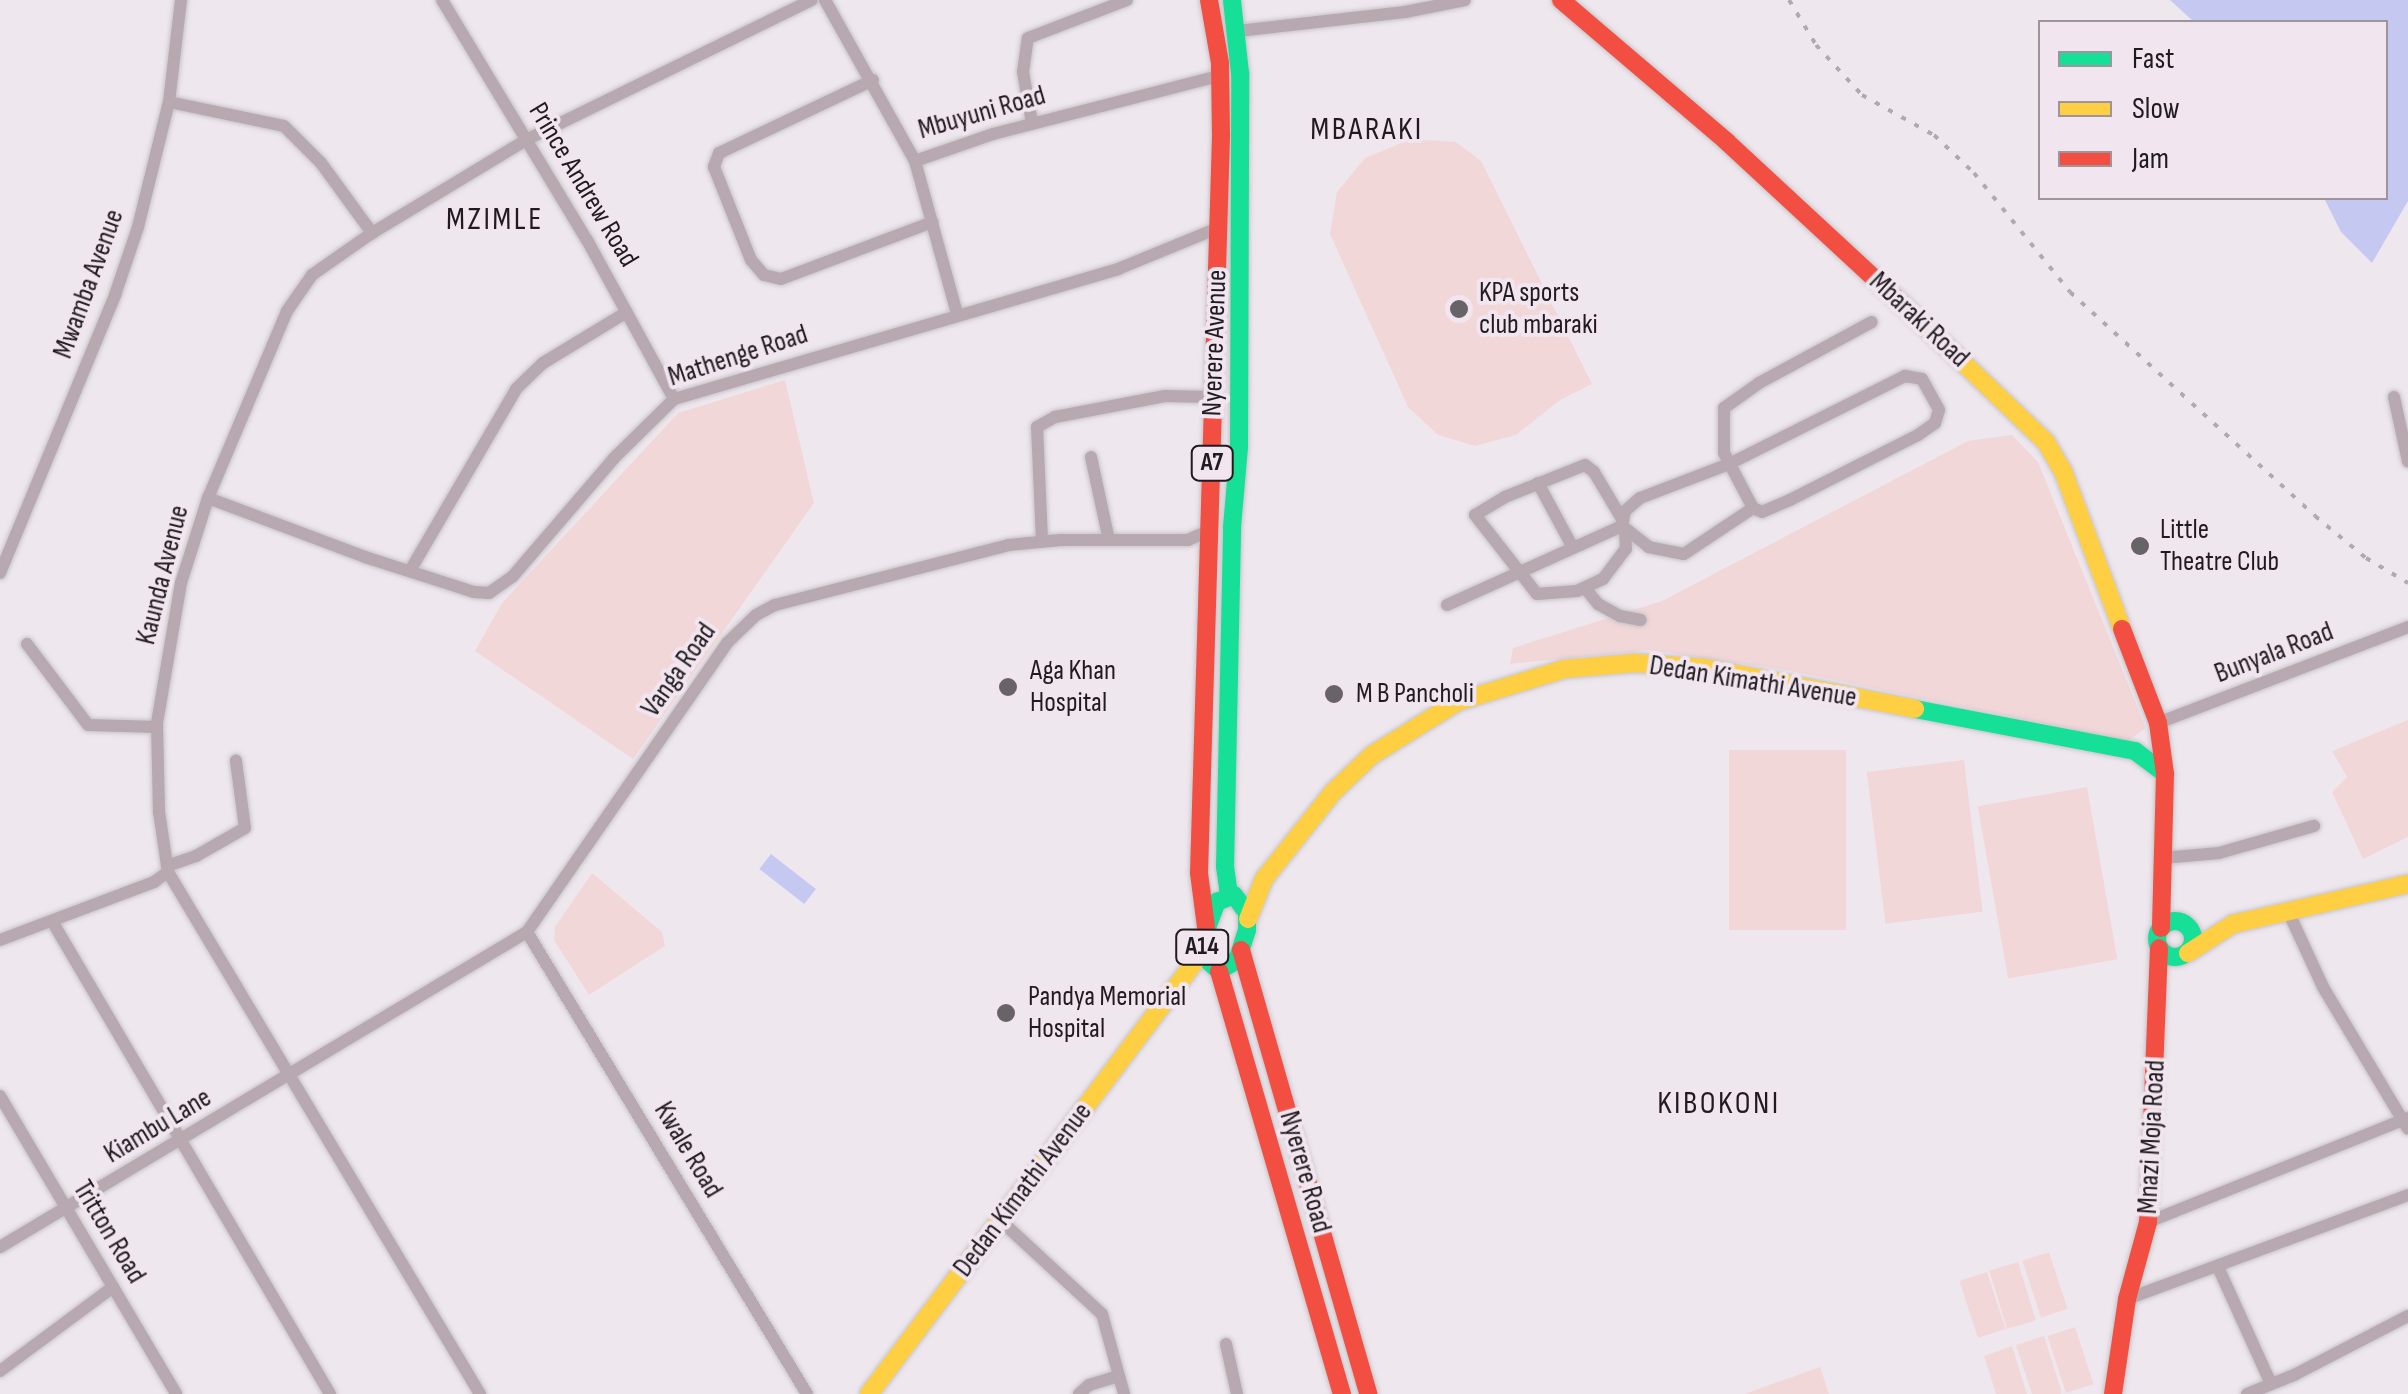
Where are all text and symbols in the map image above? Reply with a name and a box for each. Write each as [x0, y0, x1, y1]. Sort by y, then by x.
legend [2038, 20, 2388, 200]
text: Fast [2132, 41, 2174, 77]
street label: Mbuyuni Road [915, 79, 1049, 147]
text: Slow [2132, 91, 2180, 127]
street label: Prince Andrew Road [521, 97, 645, 273]
district label: MBARAKI [1310, 111, 1424, 149]
text: Jam [2132, 141, 2169, 177]
district label: MZIMLE [446, 201, 544, 239]
street label: Mwamba Avenue [47, 205, 131, 363]
street label: Mbaraki Road [1862, 265, 1976, 375]
street label: Nyerere Avenue [1196, 269, 1234, 417]
place label: KPA sports club mbaraki [1479, 276, 1598, 342]
marker: KPA sports club mbaraki [1448, 298, 1470, 320]
street label: Mathenge Road [664, 318, 812, 394]
road number: A7 [1190, 443, 1234, 483]
street label: Kaunda Avenue [129, 502, 197, 648]
place label: Little Theatre Club [2160, 513, 2279, 579]
marker: Little Theatre Club [2129, 535, 2151, 557]
street label: Bunyala Road [2210, 615, 2338, 691]
street label: Vanga Road [634, 616, 724, 724]
street label: Dedan Kimathi Avenue [1647, 649, 1859, 715]
place label: Aga Khan Hospital [1030, 654, 1116, 720]
marker: Aga Khan Hospital [995, 674, 1021, 700]
place label: M B Pancholi [1356, 677, 1474, 711]
marker: M B Pancholi [1321, 681, 1347, 707]
road number: A14 [1174, 927, 1230, 967]
place label: Pandya Memorial Hospital [1028, 980, 1186, 1046]
marker: Pandya Memorial Hospital [993, 1000, 1019, 1026]
street label: Mnazi Moja Road [2131, 1059, 2173, 1215]
street label: Kiambu Lane [98, 1081, 218, 1171]
district label: KIBOKONI [1657, 1085, 1781, 1123]
street label: Kwale Road [646, 1096, 730, 1204]
street label: Dedan Kimathi Avenue [947, 1096, 1099, 1284]
street label: Nyerere Road [1272, 1107, 1338, 1237]
street label: Tritton Road [65, 1174, 153, 1290]

